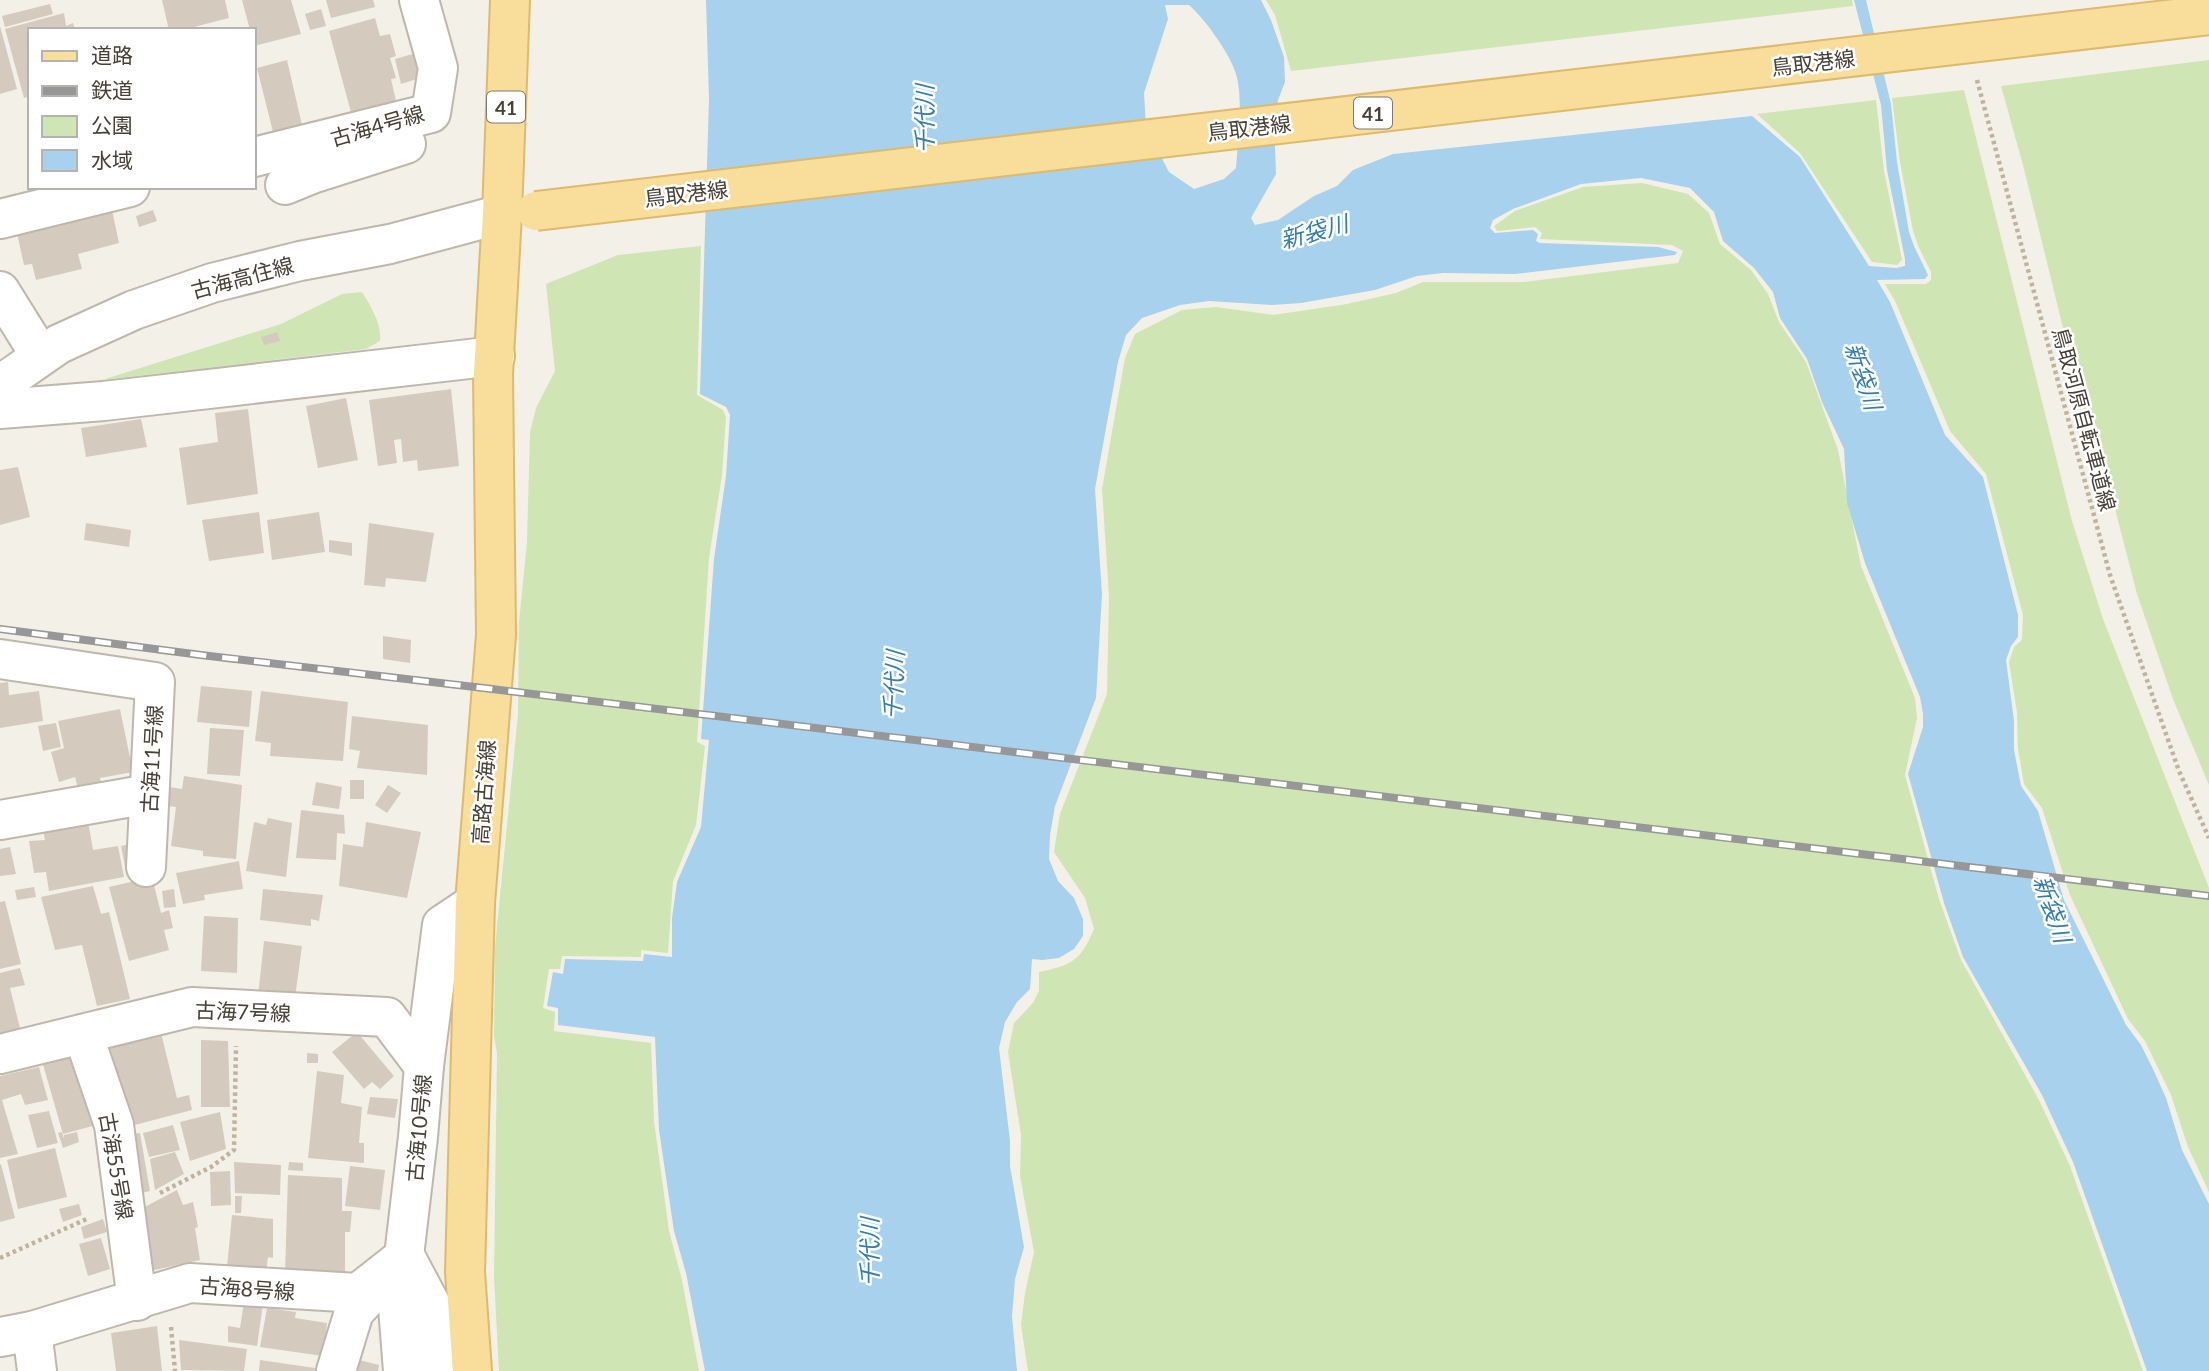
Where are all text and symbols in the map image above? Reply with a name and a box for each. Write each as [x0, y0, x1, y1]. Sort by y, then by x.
legend [28, 28, 256, 189]
text: 道路 [91, 42, 133, 67]
street label: 鳥取港線 [1770, 44, 1856, 80]
text: 鉄道 [91, 77, 133, 102]
water label: 千代川 [910, 82, 938, 154]
road number: 41 [487, 92, 525, 122]
road number: 41 [1354, 97, 1392, 128]
street label: 古海4号線 [327, 100, 427, 150]
street label: 鳥取港線 [1206, 109, 1292, 145]
text: 公園 [91, 112, 133, 137]
text: 水域 [91, 147, 133, 172]
street label: 鳥取港線 [643, 175, 729, 211]
water label: 新袋川 [1277, 208, 1354, 253]
street label: 古海高住線 [188, 251, 296, 303]
street label: 鳥取河原自転車道線 [2048, 324, 2122, 514]
water label: 新袋川 [1840, 339, 1889, 416]
water label: 千代川 [877, 647, 909, 720]
street label: 古海11号線 [136, 704, 166, 814]
street label: 高路古海線 [467, 739, 499, 845]
water label: 新袋川 [2029, 872, 2078, 949]
street label: 古海7号線 [194, 997, 292, 1025]
street label: 古海10号線 [401, 1073, 435, 1183]
street label: 古海55号線 [95, 1110, 139, 1222]
water label: 千代川 [855, 1215, 883, 1287]
street label: 古海8号線 [198, 1272, 296, 1304]

